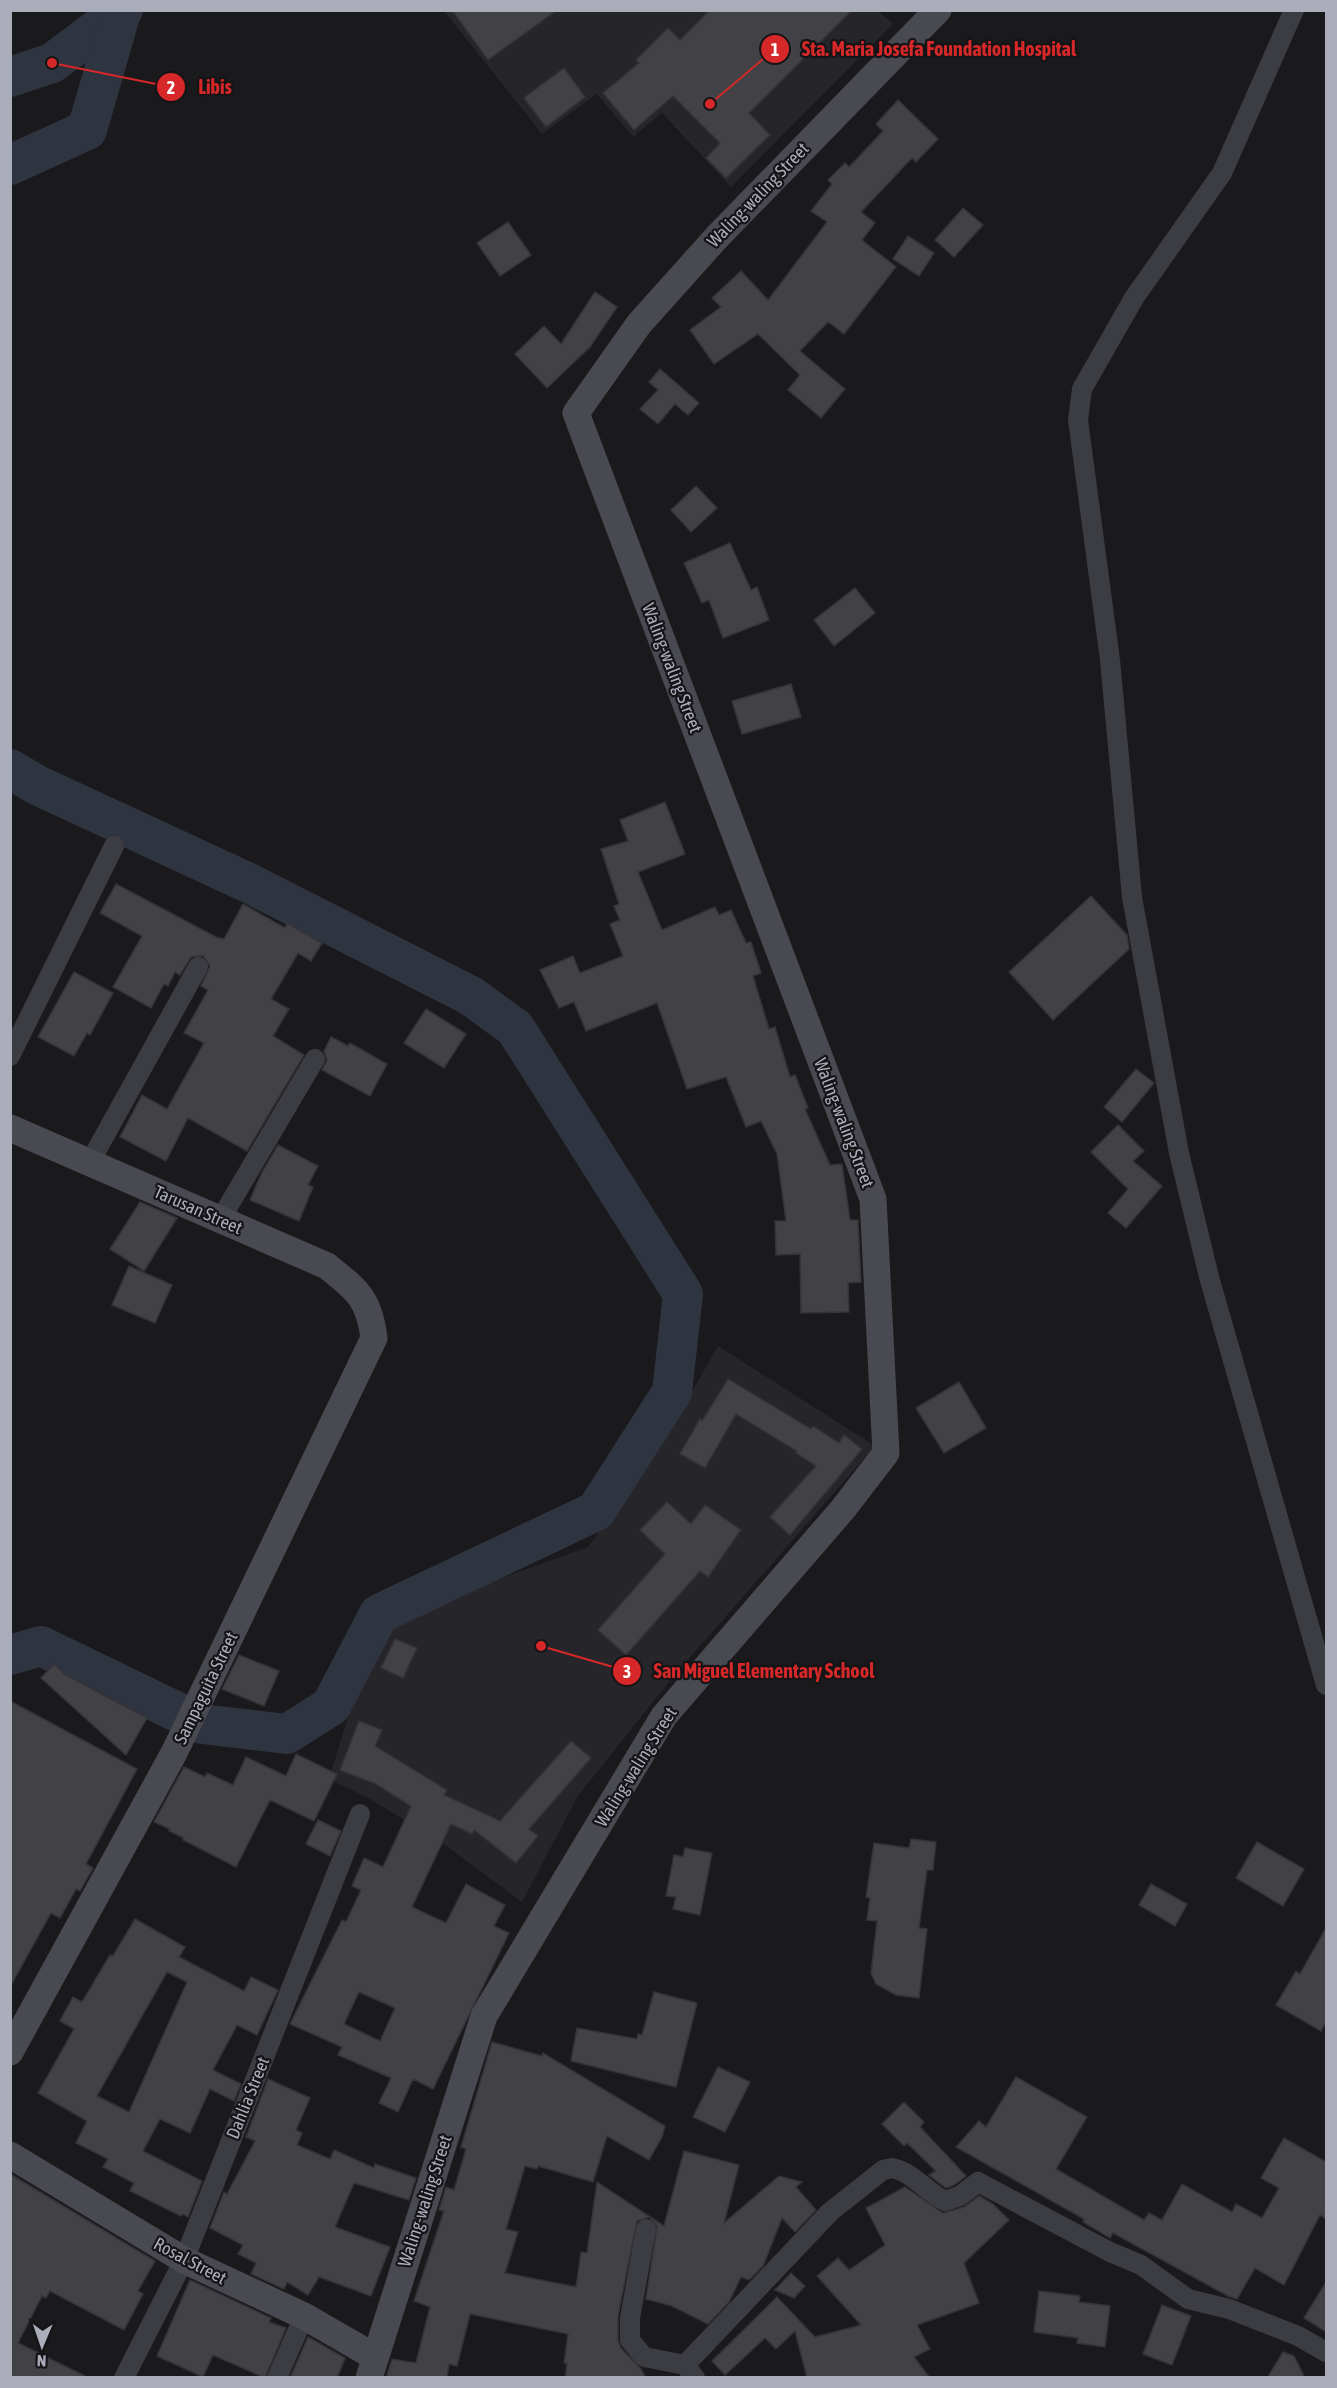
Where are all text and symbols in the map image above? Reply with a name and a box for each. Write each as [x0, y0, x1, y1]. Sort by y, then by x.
callout: Sta. Maria Josefa Foundation Hospital [760, 30, 1088, 68]
text: Sta. Maria Josefa Foundation Hospital [802, 37, 1077, 60]
text: 1 [771, 39, 779, 60]
callout: Libis [156, 68, 243, 106]
text: Libis [198, 75, 232, 98]
text: 2 [167, 77, 175, 98]
street label: Waling-waling Street [702, 138, 813, 251]
street label: Waling-waling Street [638, 600, 707, 736]
street label: Waling-waling Street [810, 1055, 879, 1191]
street label: Tarusan Street [151, 1181, 246, 1238]
street label: Sampaguita Street [169, 1628, 242, 1747]
callout: San Miguel Elementary School [612, 1652, 887, 1690]
text: San Miguel Elementary School [654, 1659, 875, 1682]
text: 3 [623, 1661, 631, 1682]
street label: Waling-waling Street [590, 1703, 681, 1830]
street label: Dahlia Street [222, 2054, 273, 2142]
street label: Waling-waling Street [393, 2132, 456, 2269]
street label: Rosal Street [150, 2233, 230, 2288]
north arrow [12, 2316, 72, 2376]
text: N [36, 2352, 47, 2370]

